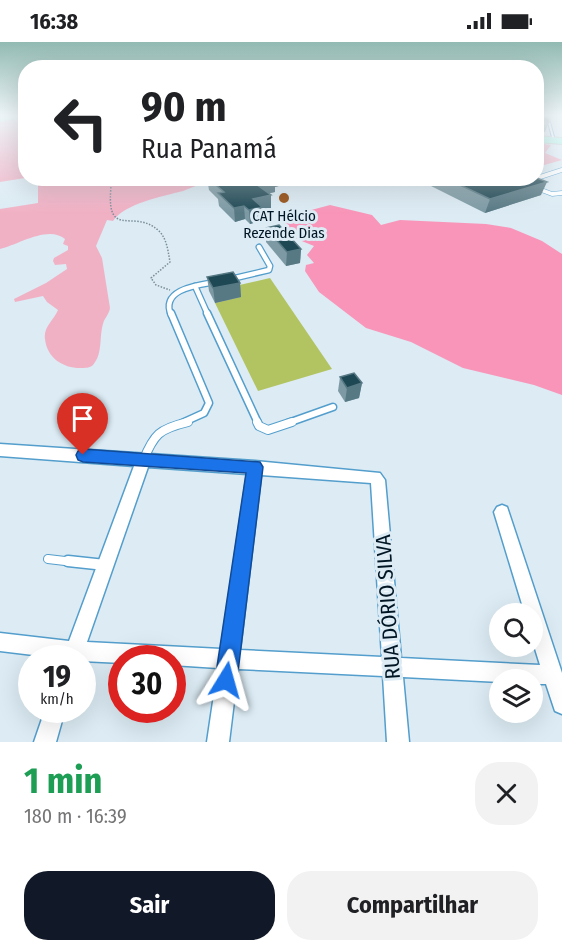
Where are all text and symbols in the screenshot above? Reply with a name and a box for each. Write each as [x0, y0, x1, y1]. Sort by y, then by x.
text: 16:38 [30, 8, 78, 35]
text: 90 m [141, 82, 226, 132]
icon: left [42, 84, 120, 162]
text: Rua Panamá [141, 133, 277, 165]
marker: CAT Hélcio Rezende Dias [277, 191, 291, 205]
place label: CAT Hélcio Rezende Dias [243, 207, 325, 242]
pin [57, 393, 108, 455]
icon: arrive [66, 402, 99, 435]
street label: RUA DÓRIO SILVA [370, 534, 406, 680]
map controls [489, 603, 543, 723]
button: search [489, 603, 543, 657]
speed limit sign: 30 [108, 645, 186, 723]
position arrow [194, 648, 258, 712]
text: 19 [43, 659, 71, 695]
button: layers [489, 669, 543, 723]
text: km/h [40, 690, 74, 708]
text: 1 min [24, 759, 102, 803]
button: close [475, 762, 538, 825]
text: 180 m · 16:39 [24, 804, 127, 828]
button: Sair [24, 871, 275, 940]
button: Compartilhar [287, 871, 538, 940]

